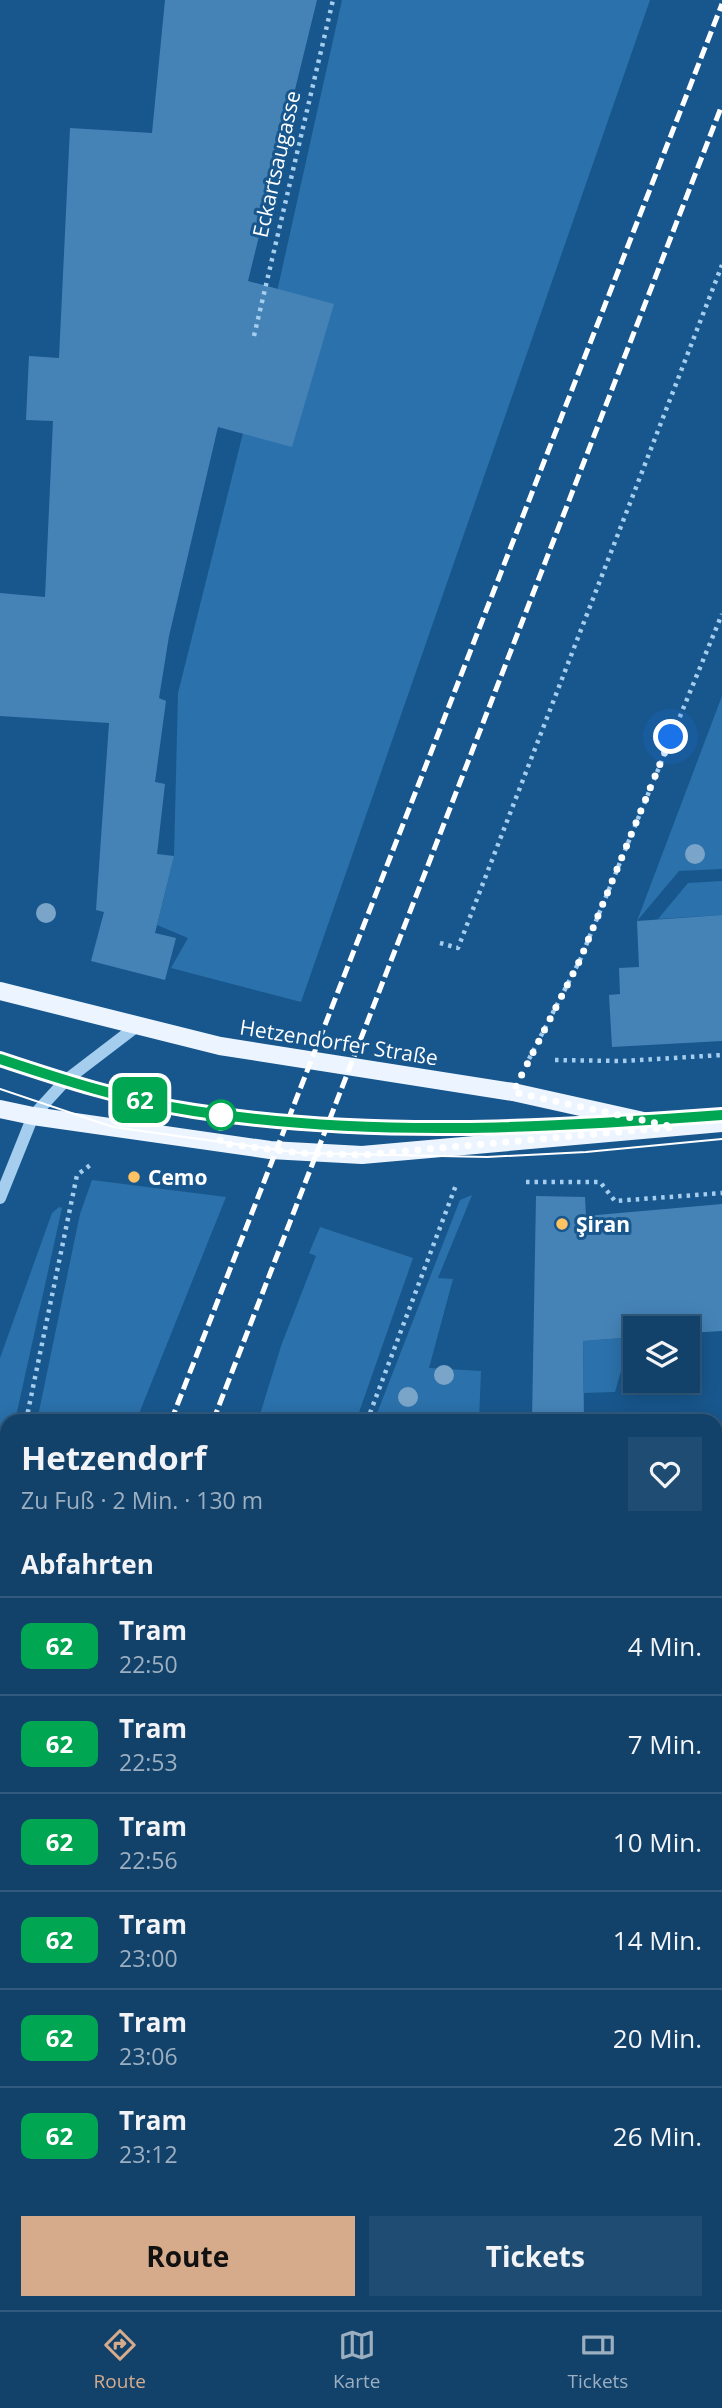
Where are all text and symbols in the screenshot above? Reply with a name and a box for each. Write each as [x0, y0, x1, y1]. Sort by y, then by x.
street label: Eckartsaugasse [245, 88, 307, 240]
your location [653, 719, 688, 754]
street label: Hetzendorfer Straße [238, 1013, 440, 1071]
line badge: 62 [108, 1077, 172, 1123]
text: 62 [126, 1083, 154, 1116]
unlabelled marker [206, 1100, 236, 1130]
place label: Cemo [148, 1163, 207, 1191]
marker: Cemo [126, 1169, 142, 1185]
place label: Şiran [576, 1210, 630, 1238]
marker: Şiran [554, 1216, 570, 1232]
map controls [623, 1316, 700, 1393]
button: layers [623, 1316, 700, 1393]
text: Hetzendorf [21, 1435, 206, 1480]
button: heart [628, 1437, 702, 1511]
text: Zu Fuß · 2 Min. · 130 m [21, 1484, 263, 1516]
text: Abfahrten [21, 1546, 154, 1582]
text: Tram [119, 1612, 187, 1648]
text: 4 Min. [628, 1628, 702, 1664]
text: 62 [46, 1629, 73, 1662]
text: 22:50 [119, 1648, 178, 1680]
text: Tram [119, 1710, 187, 1746]
text: 7 Min. [628, 1726, 702, 1762]
text: 62 [46, 1727, 73, 1760]
text: 22:53 [119, 1746, 178, 1778]
text: Tram [119, 1808, 187, 1844]
text: 10 Min. [613, 1824, 702, 1860]
text: 62 [46, 1825, 73, 1858]
text: 22:56 [119, 1844, 178, 1876]
text: Tram [119, 1906, 187, 1942]
text: 14 Min. [613, 1922, 702, 1958]
text: 62 [46, 1923, 73, 1956]
text: 23:00 [119, 1942, 178, 1974]
text: Tram [119, 2004, 187, 2040]
text: 20 Min. [613, 2020, 702, 2056]
text: 62 [46, 2021, 73, 2054]
text: 23:06 [119, 2040, 178, 2072]
text: Tram [119, 2102, 187, 2138]
text: 26 Min. [613, 2118, 702, 2154]
text: 62 [46, 2119, 73, 2152]
text: 23:12 [119, 2138, 178, 2170]
button: Route [21, 2216, 355, 2296]
button: Tickets [369, 2216, 702, 2296]
tab: Route [94, 2326, 146, 2394]
tab: Karte [333, 2326, 380, 2394]
tab: Tickets [568, 2326, 628, 2394]

